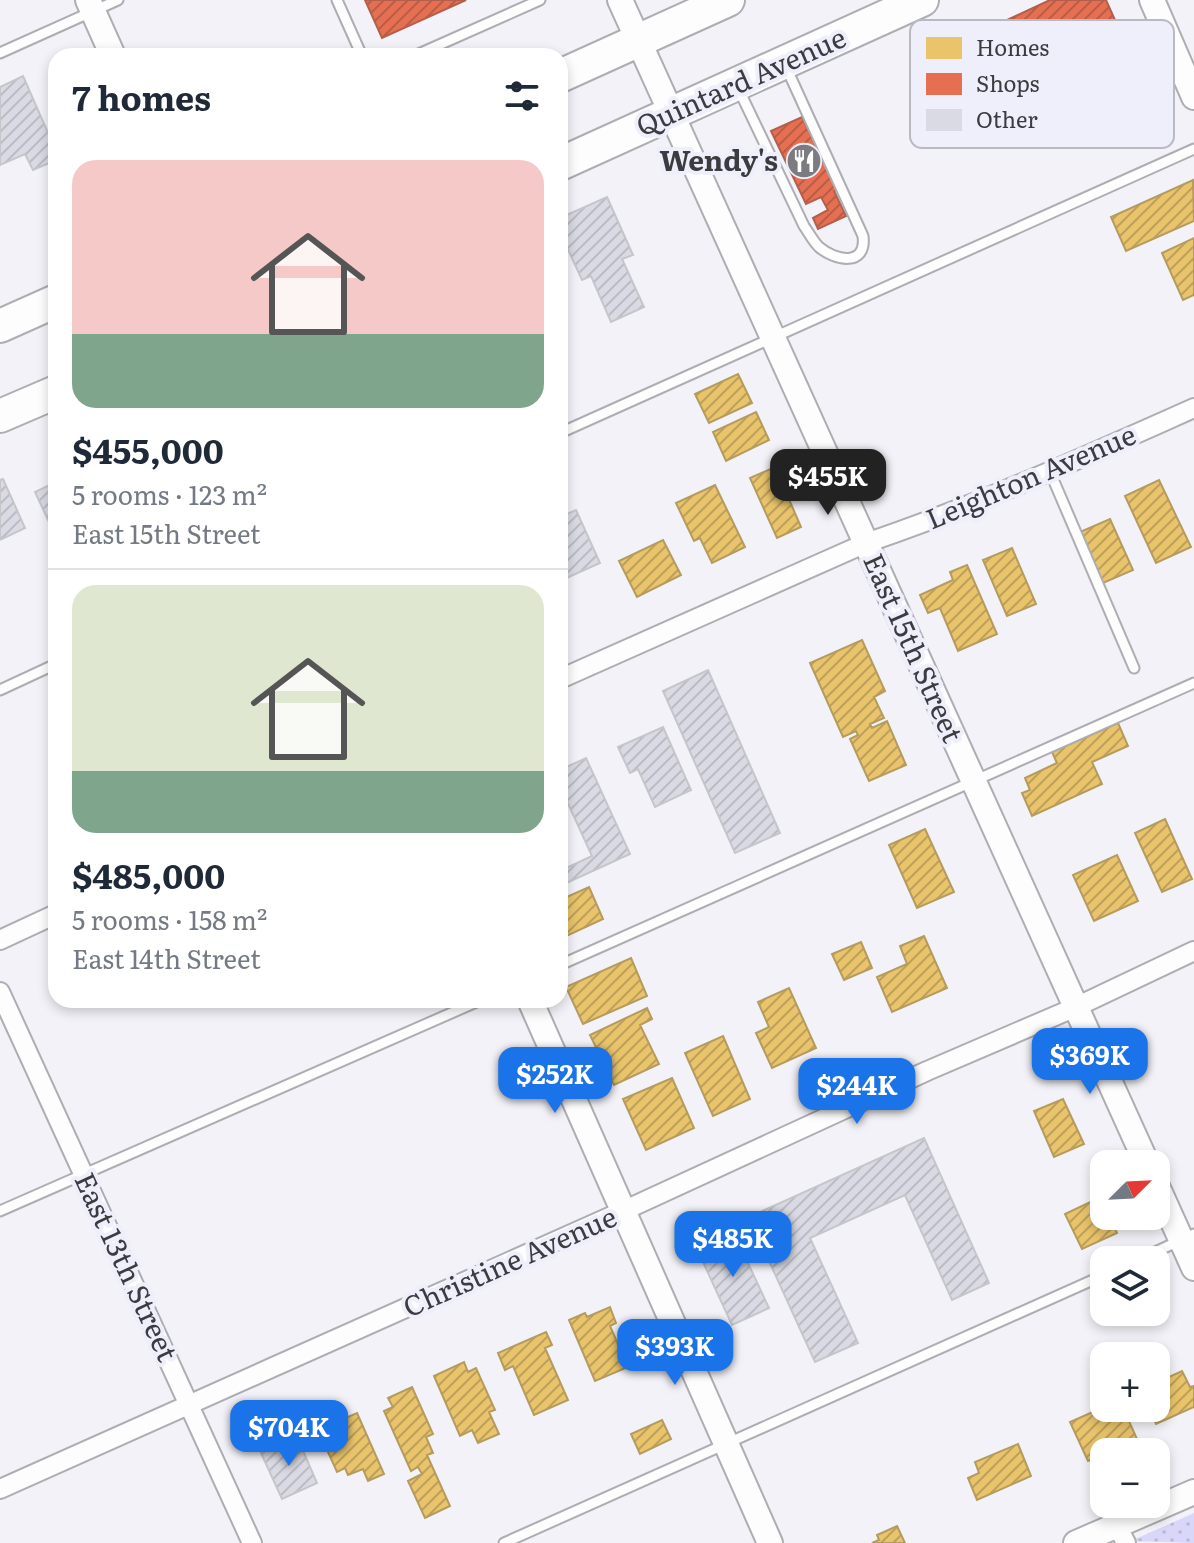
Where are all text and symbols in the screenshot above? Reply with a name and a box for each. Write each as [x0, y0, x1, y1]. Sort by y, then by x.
street label: Quintard Avenue [628, 15, 852, 145]
legend [910, 20, 1174, 148]
text: Homes [976, 30, 1049, 63]
text: Shops [976, 66, 1040, 99]
text: 7 homes [72, 71, 211, 121]
icon: filters [500, 74, 544, 118]
text: Other [976, 102, 1038, 135]
place label: Wendy's [660, 138, 778, 180]
restaurant icon: Wendy's [785, 142, 823, 180]
icon: home [236, 212, 380, 356]
street label: Leighton Avenue [919, 412, 1142, 538]
text: $455,000 [72, 424, 224, 474]
pin: $455K [772, 449, 884, 517]
text: $455K [788, 455, 868, 494]
text: 5 rooms · 123 m² [72, 474, 267, 513]
text: East 15th Street [72, 513, 261, 552]
street label: East 15th Street [854, 546, 976, 749]
icon: home [236, 637, 380, 781]
text: $485,000 [72, 849, 225, 899]
text: 5 rooms · 158 m² [72, 899, 267, 938]
text: East 14th Street [72, 938, 261, 977]
pin: $369K [1034, 1028, 1146, 1096]
text: $369K [1050, 1034, 1130, 1073]
pin: $252K [499, 1047, 611, 1115]
text: $252K [516, 1053, 594, 1092]
pin: $244K [801, 1058, 913, 1126]
text: $244K [816, 1064, 898, 1103]
north arrow [1090, 1150, 1170, 1230]
map controls [1090, 1150, 1170, 1518]
street label: East 13th Street [66, 1165, 190, 1368]
street label: Christine Avenue [396, 1194, 623, 1326]
pin: $485K [677, 1211, 789, 1279]
text: $485K [693, 1217, 774, 1256]
button: layers [1090, 1246, 1170, 1326]
pin: $393K [619, 1319, 731, 1387]
text: $393K [635, 1325, 715, 1364]
button: + [1090, 1342, 1170, 1422]
pin: $704K [233, 1400, 345, 1468]
text: $704K [248, 1406, 330, 1445]
button: − [1090, 1438, 1170, 1518]

